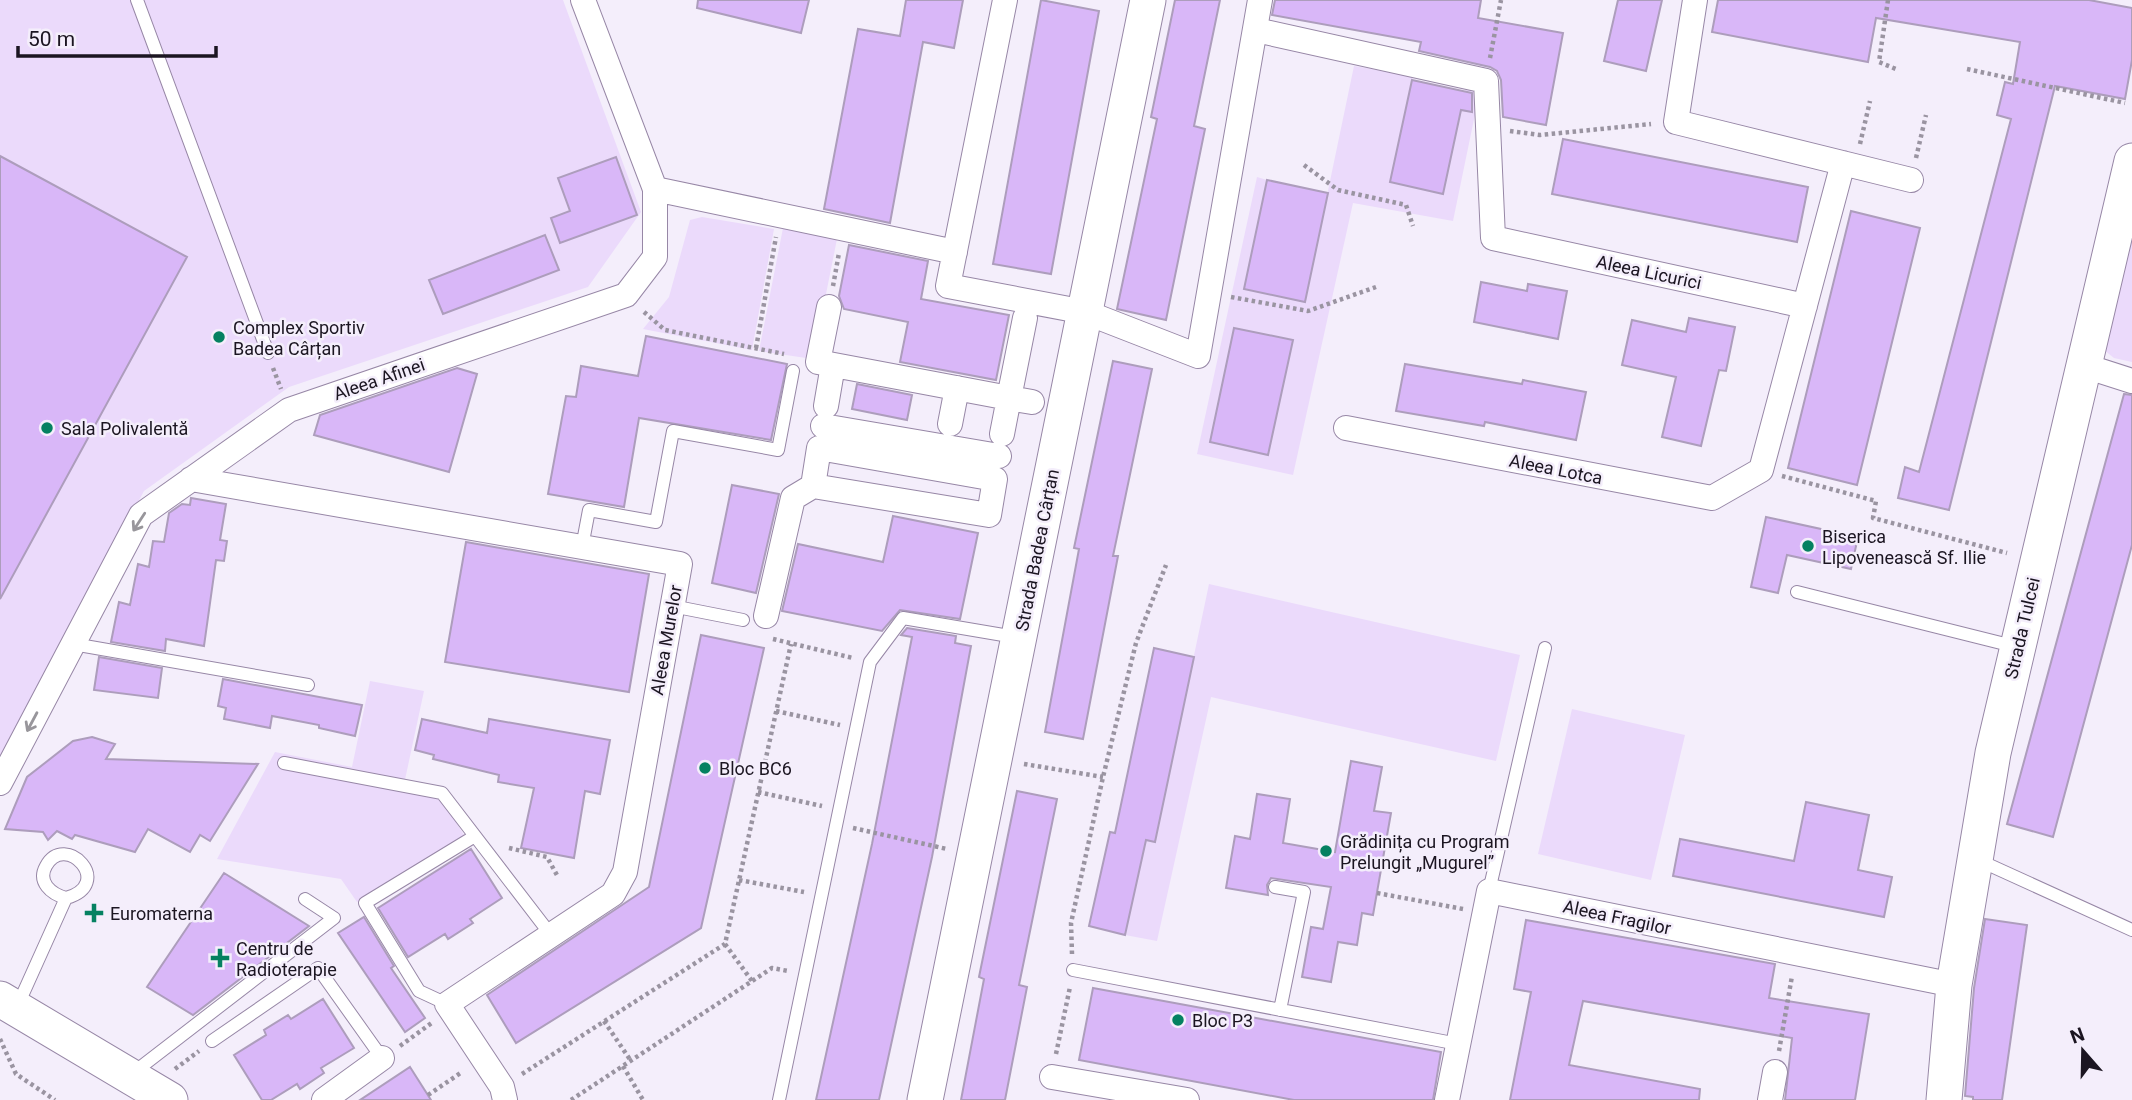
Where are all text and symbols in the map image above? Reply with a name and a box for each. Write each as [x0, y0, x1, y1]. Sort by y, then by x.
scale bar [18, 14, 215, 58]
text: 50 m [28, 27, 75, 51]
street label: Aleea Licurici [1594, 251, 1704, 293]
place label: Complex Sportiv Badea Cârțan [233, 317, 365, 360]
marker: Complex Sportiv Badea Cârțan [211, 329, 227, 345]
street label: Aleea Afinei [331, 354, 427, 404]
place label: Sala Polivalentă [61, 418, 188, 439]
marker: Sala Polivalentă [39, 420, 55, 436]
street label: Aleea Lotca [1508, 450, 1604, 488]
street label: Strada Badea Cârțan [1011, 467, 1064, 633]
one-way arrow [132, 512, 146, 531]
place label: Biserica Lipovenească Sf. Ilie [1822, 526, 1986, 568]
marker: Biserica Lipovenească Sf. Ilie [1800, 538, 1816, 554]
street label: Strada Tulcei [2000, 575, 2044, 681]
street label: Aleea Murelor [646, 583, 686, 697]
one-way arrow [25, 711, 38, 732]
place label: Bloc BC6 [719, 758, 792, 779]
marker: Bloc BC6 [697, 760, 713, 776]
place label: Grădinița cu Program Prelungit „Mugurel” [1340, 831, 1510, 873]
marker: Grădinița cu Program Prelungit „Mugurel” [1318, 843, 1334, 859]
street label: Aleea Fragilor [1561, 895, 1673, 939]
marker: Euromaterna [84, 903, 104, 923]
place label: Euromaterna [110, 903, 213, 924]
place label: Centru de Radioterapie [236, 938, 337, 980]
marker: Centru de Radioterapie [210, 948, 230, 968]
place label: Bloc P3 [1192, 1010, 1253, 1031]
marker: Bloc P3 [1170, 1012, 1186, 1028]
north arrow [2048, 1016, 2118, 1086]
text: N [2067, 1022, 2088, 1049]

